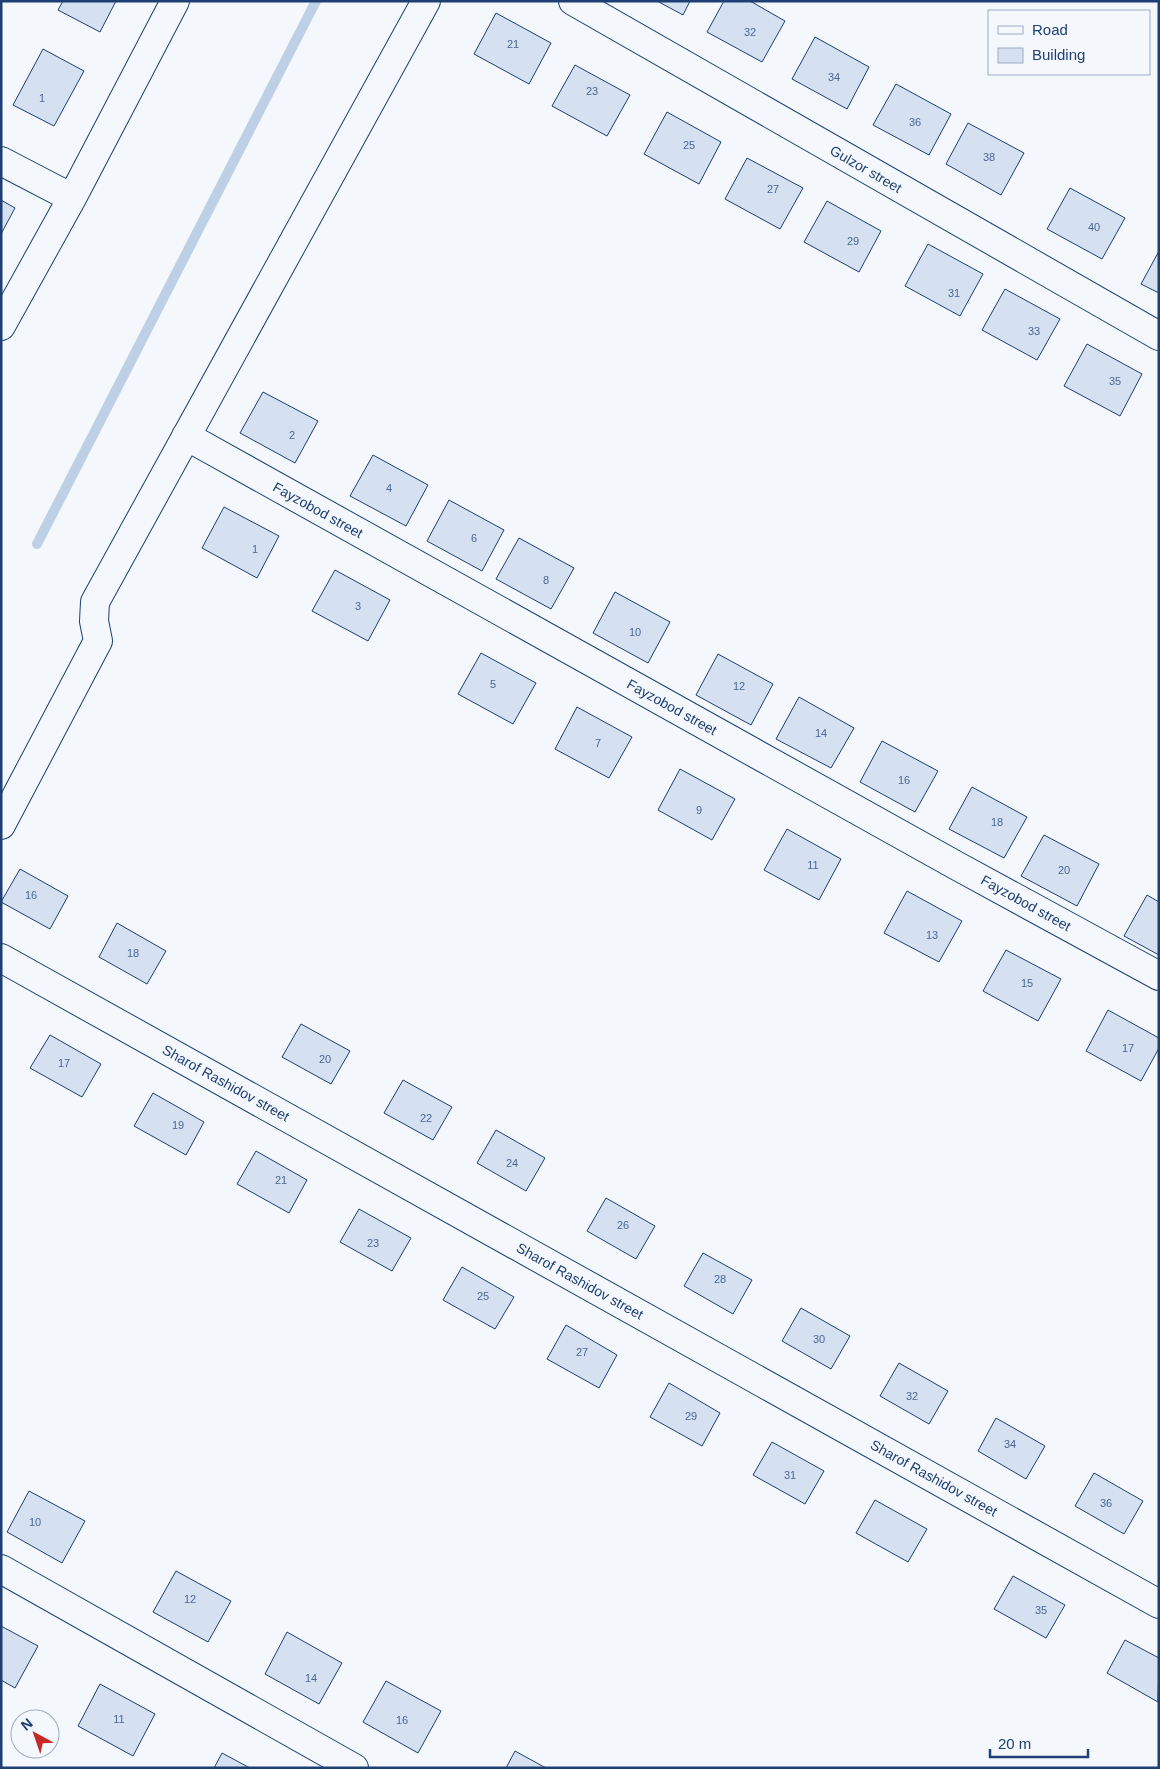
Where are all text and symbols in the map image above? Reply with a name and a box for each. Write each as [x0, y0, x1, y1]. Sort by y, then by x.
legend [988, 10, 1150, 75]
text: Road [1032, 21, 1068, 38]
house number: 32 [744, 26, 756, 38]
house number: 21 [507, 38, 519, 50]
text: Building [1032, 46, 1085, 63]
house number: 34 [828, 71, 840, 83]
house number: 23 [586, 85, 598, 97]
house number: 1 [39, 92, 45, 104]
house number: 36 [909, 116, 921, 128]
house number: 25 [683, 139, 695, 151]
street label: Gulzor street [827, 142, 905, 196]
house number: 38 [983, 151, 995, 163]
house number: 27 [767, 183, 779, 195]
house number: 40 [1088, 221, 1100, 233]
house number: 29 [847, 235, 859, 247]
house number: 31 [948, 287, 960, 299]
house number: 33 [1028, 325, 1040, 337]
house number: 35 [1109, 375, 1121, 387]
house number: 2 [289, 429, 295, 441]
street label: Fayzobod street [270, 479, 366, 541]
house number: 4 [386, 482, 392, 494]
house number: 6 [471, 532, 477, 544]
house number: 1 [252, 543, 258, 555]
house number: 8 [543, 574, 549, 586]
house number: 3 [355, 600, 361, 612]
house number: 10 [629, 626, 641, 638]
street label: Fayzobod street [624, 676, 720, 738]
house number: 5 [490, 678, 496, 690]
house number: 12 [733, 680, 745, 692]
house number: 14 [815, 727, 827, 739]
house number: 7 [595, 737, 601, 749]
house number: 16 [898, 774, 910, 786]
house number: 9 [696, 804, 702, 816]
house number: 18 [991, 816, 1003, 828]
house number: 11 [807, 859, 819, 871]
house number: 20 [1058, 864, 1070, 876]
street label: Fayzobod street [978, 872, 1074, 934]
house number: 16 [25, 889, 37, 901]
house number: 13 [926, 929, 938, 941]
house number: 18 [127, 947, 139, 959]
house number: 15 [1021, 977, 1033, 989]
street label: Sharof Rashidov street [160, 1041, 292, 1125]
house number: 17 [1122, 1042, 1134, 1054]
house number: 20 [319, 1053, 331, 1065]
house number: 17 [58, 1057, 70, 1069]
house number: 22 [420, 1112, 432, 1124]
house number: 19 [172, 1119, 184, 1131]
house number: 24 [506, 1157, 518, 1169]
house number: 21 [275, 1174, 287, 1186]
house number: 26 [617, 1219, 629, 1231]
house number: 23 [367, 1237, 379, 1249]
street label: Sharof Rashidov street [514, 1239, 646, 1323]
house number: 28 [714, 1273, 726, 1285]
house number: 25 [477, 1290, 489, 1302]
house number: 30 [813, 1333, 825, 1345]
house number: 27 [576, 1346, 588, 1358]
house number: 32 [906, 1390, 918, 1402]
house number: 29 [685, 1410, 697, 1422]
street label: Sharof Rashidov street [868, 1436, 1000, 1520]
house number: 34 [1004, 1438, 1016, 1450]
house number: 31 [784, 1469, 796, 1481]
house number: 36 [1100, 1497, 1112, 1509]
house number: 10 [29, 1516, 41, 1528]
house number: 12 [184, 1593, 196, 1605]
house number: 35 [1035, 1604, 1047, 1616]
house number: 14 [305, 1672, 317, 1684]
north arrow [10, 1709, 60, 1759]
house number: 11 [113, 1713, 125, 1725]
house number: 16 [396, 1714, 408, 1726]
text: N [18, 1715, 36, 1733]
scale bar [990, 1726, 1088, 1758]
text: 20 m [998, 1735, 1031, 1752]

